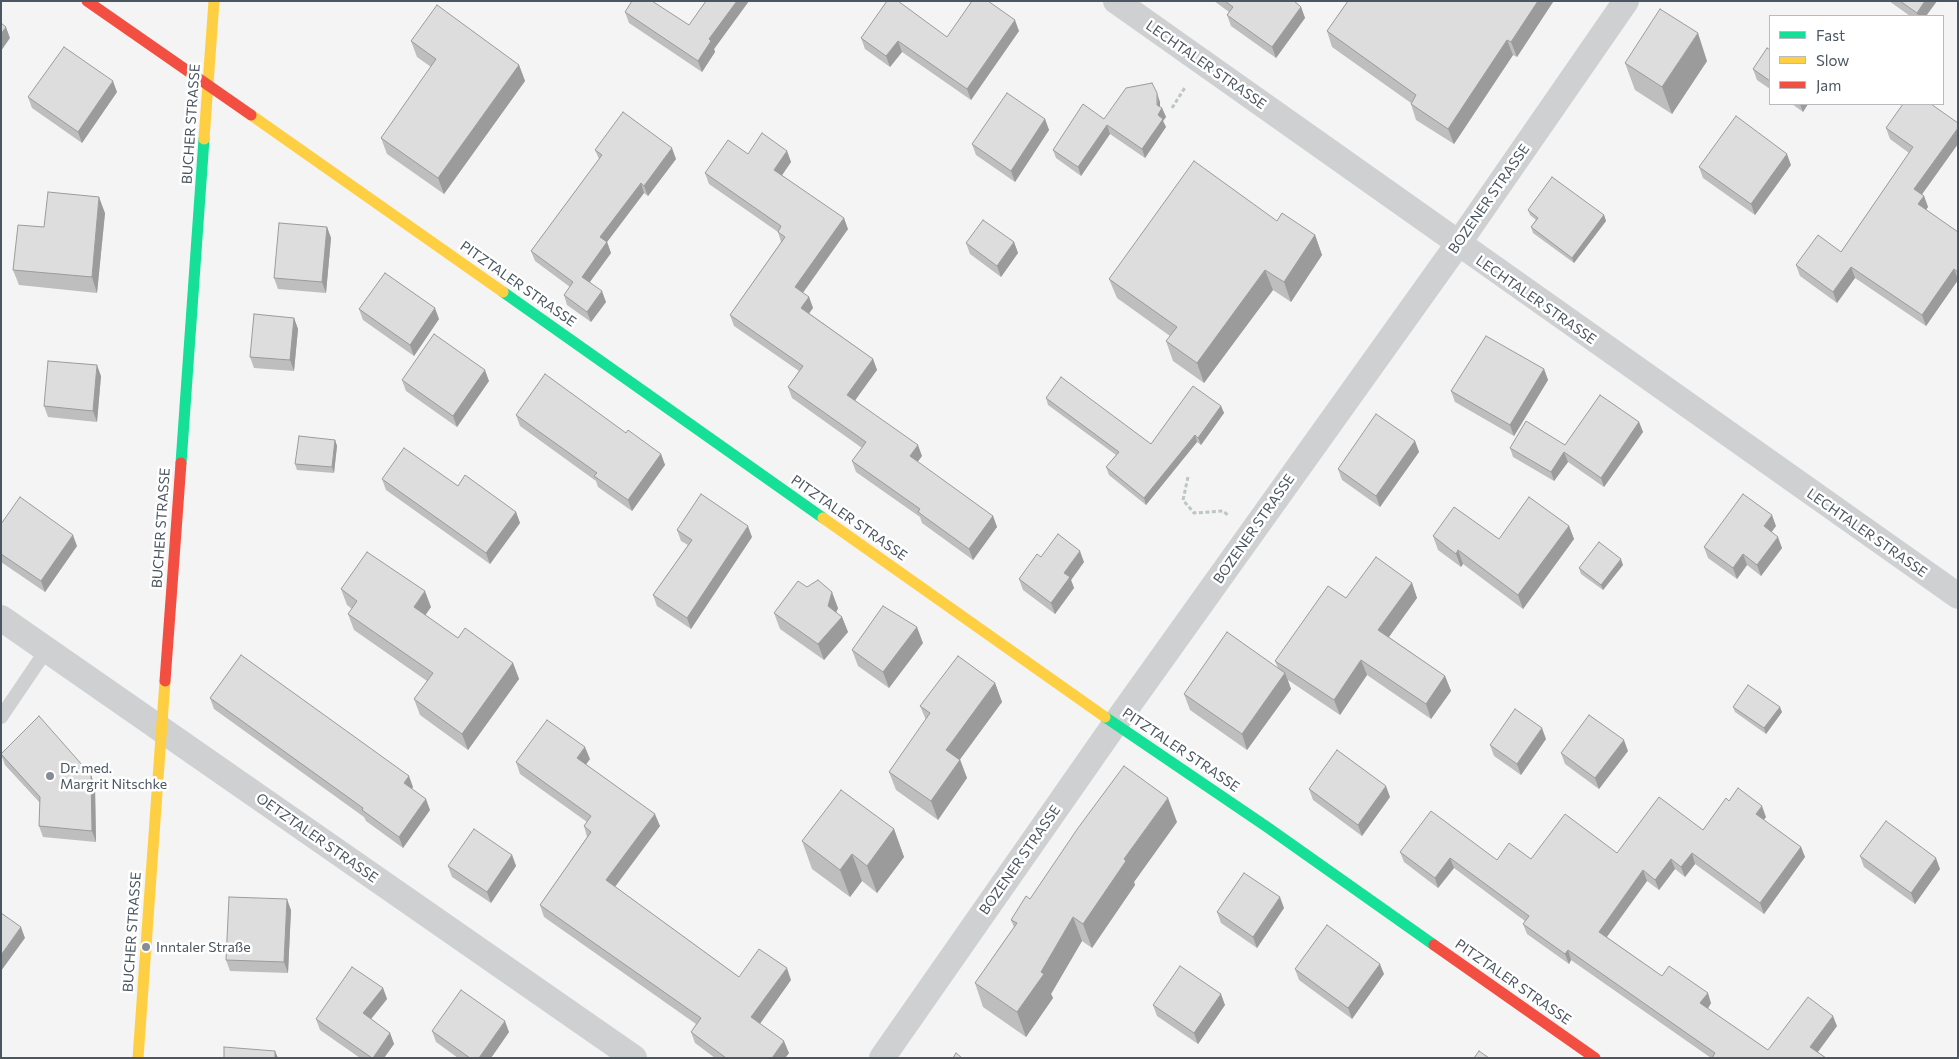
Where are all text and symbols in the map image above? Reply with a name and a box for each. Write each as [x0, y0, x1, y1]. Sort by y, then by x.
legend [1769, 15, 1944, 105]
street label: LECHTALER STRASSE [1143, 17, 1269, 113]
text: Fast [1816, 26, 1845, 44]
text: Slow [1816, 51, 1849, 69]
street label: BUCHER STRASSE [178, 63, 204, 185]
text: Jam [1816, 76, 1841, 94]
street label: BOZENER STRASSE [1445, 141, 1533, 257]
street label: PITZTALER STRASSE [457, 238, 579, 330]
street label: LECHTALER STRASSE [1473, 252, 1599, 348]
street label: BUCHER STRASSE [148, 467, 174, 589]
street label: BOZENER STRASSE [1210, 471, 1298, 587]
street label: PITZTALER STRASSE [788, 472, 910, 564]
street label: LECHTALER STRASSE [1804, 485, 1930, 581]
street label: PITZTALER STRASSE [1119, 705, 1243, 795]
place label: Dr. med. Margrit Nitschke [60, 760, 167, 792]
marker: Dr. med. Margrit Nitschke [44, 770, 56, 782]
street label: OETZTALER STRASSE [253, 790, 381, 886]
street label: BOZENER STRASSE [976, 802, 1064, 918]
street label: BUCHER STRASSE [119, 871, 145, 993]
street label: PITZTALER STRASSE [1452, 936, 1574, 1028]
place label: Inntaler Straße [156, 939, 251, 955]
marker: Inntaler Straße [140, 941, 152, 953]

